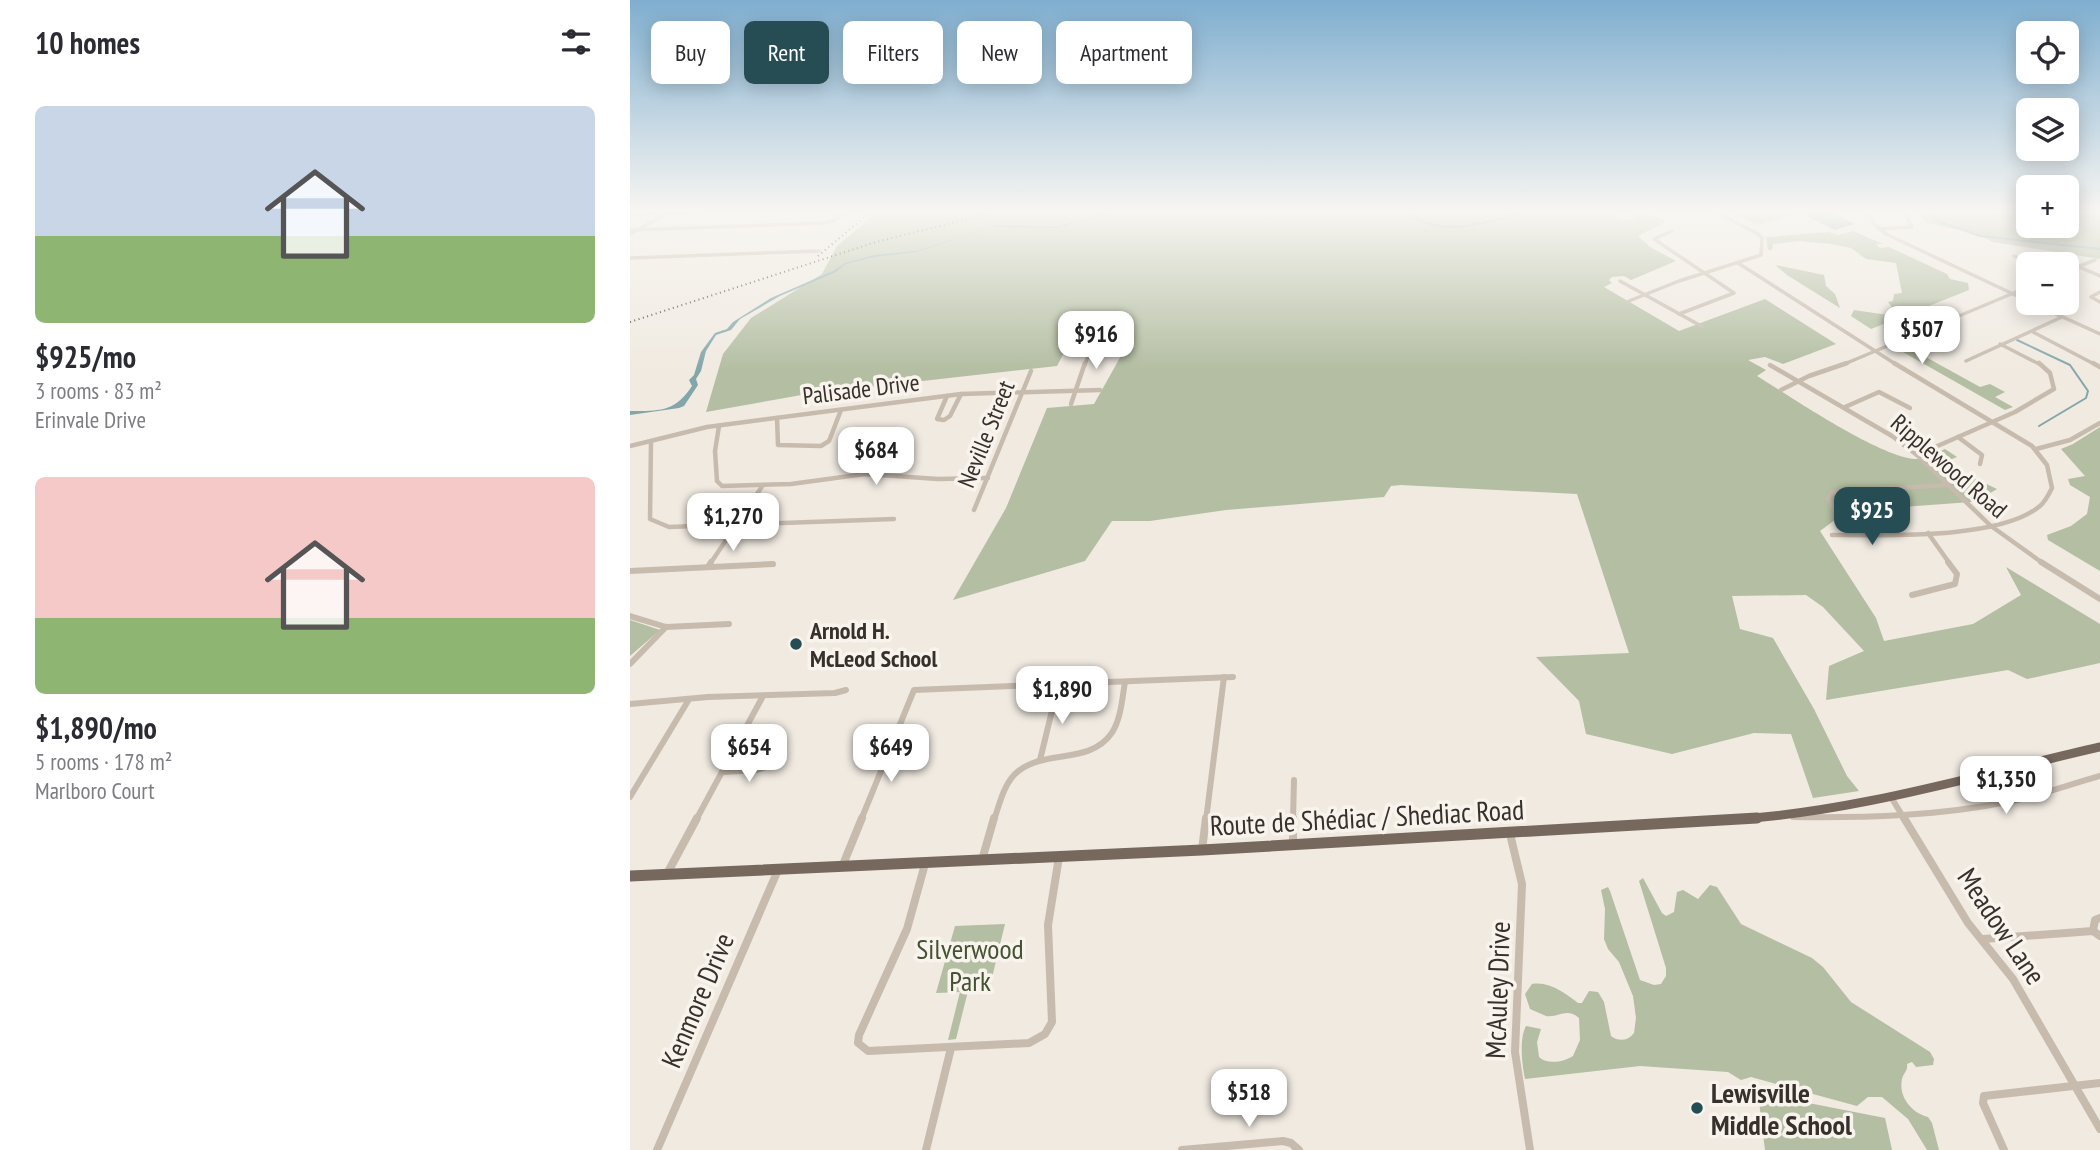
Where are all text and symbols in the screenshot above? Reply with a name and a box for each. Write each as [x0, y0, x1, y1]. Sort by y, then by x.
chip: Buy [651, 21, 730, 84]
chip: Rent [744, 21, 829, 84]
chip: Filters [843, 21, 943, 84]
chip: New [957, 21, 1042, 84]
chip: Apartment [1056, 21, 1192, 84]
map controls [2016, 21, 2079, 315]
button: locate [2016, 21, 2079, 84]
text: 10 homes [35, 23, 140, 62]
icon: filters [557, 23, 595, 61]
button: layers [2016, 98, 2079, 161]
icon: home [252, 151, 378, 277]
button: + [2016, 175, 2079, 238]
button: − [2016, 252, 2079, 315]
pin: $507 [1881, 306, 1963, 366]
pin: $916 [1055, 312, 1137, 371]
text: $507 [1900, 314, 1944, 343]
text: $916 [1074, 319, 1118, 348]
text: $925/mo [35, 337, 136, 376]
street label: Palisade Drive [801, 366, 921, 412]
text: 3 rooms · 83 m² [35, 376, 162, 405]
street label: Neville Street [950, 376, 1022, 492]
text: Erinvale Drive [35, 405, 146, 434]
street label: Ripplewood Road [1884, 407, 2014, 525]
pin: $684 [835, 428, 917, 487]
text: $684 [854, 435, 898, 464]
pin: $925 [1831, 488, 1913, 547]
pin: $1,270 [676, 494, 790, 553]
text: $925 [1850, 495, 1894, 524]
text: $1,270 [703, 501, 763, 530]
icon: home [252, 522, 378, 648]
place label: Arnold H. McLeod School [809, 615, 938, 674]
marker: Arnold H. McLeod School [788, 636, 804, 652]
pin: $1,890 [1005, 666, 1119, 726]
text: $1,890 [1032, 674, 1092, 703]
text: $1,890/mo [35, 708, 157, 747]
pin: $654 [708, 724, 790, 784]
pin: $649 [850, 724, 932, 784]
text: $654 [727, 732, 771, 761]
text: $649 [869, 732, 913, 761]
text: 5 rooms · 178 m² [35, 747, 172, 776]
pin: $1,350 [1949, 756, 2063, 816]
text: $1,350 [1976, 764, 2036, 793]
text: Marlboro Court [35, 776, 155, 805]
street label: Route de Shédiac / Shediac Road [1209, 790, 1525, 844]
street label: Meadow Lane [1950, 861, 2054, 991]
street label: McAuley Drive [1476, 921, 1518, 1059]
street label: Kenmore Drive [652, 927, 742, 1073]
park label: Silverwood Park [916, 930, 1024, 999]
pin: $518 [1208, 1070, 1290, 1129]
place label: Lewisville Middle School [1711, 1074, 1852, 1143]
text: $518 [1227, 1077, 1271, 1106]
marker: Lewisville Middle School [1689, 1100, 1705, 1116]

